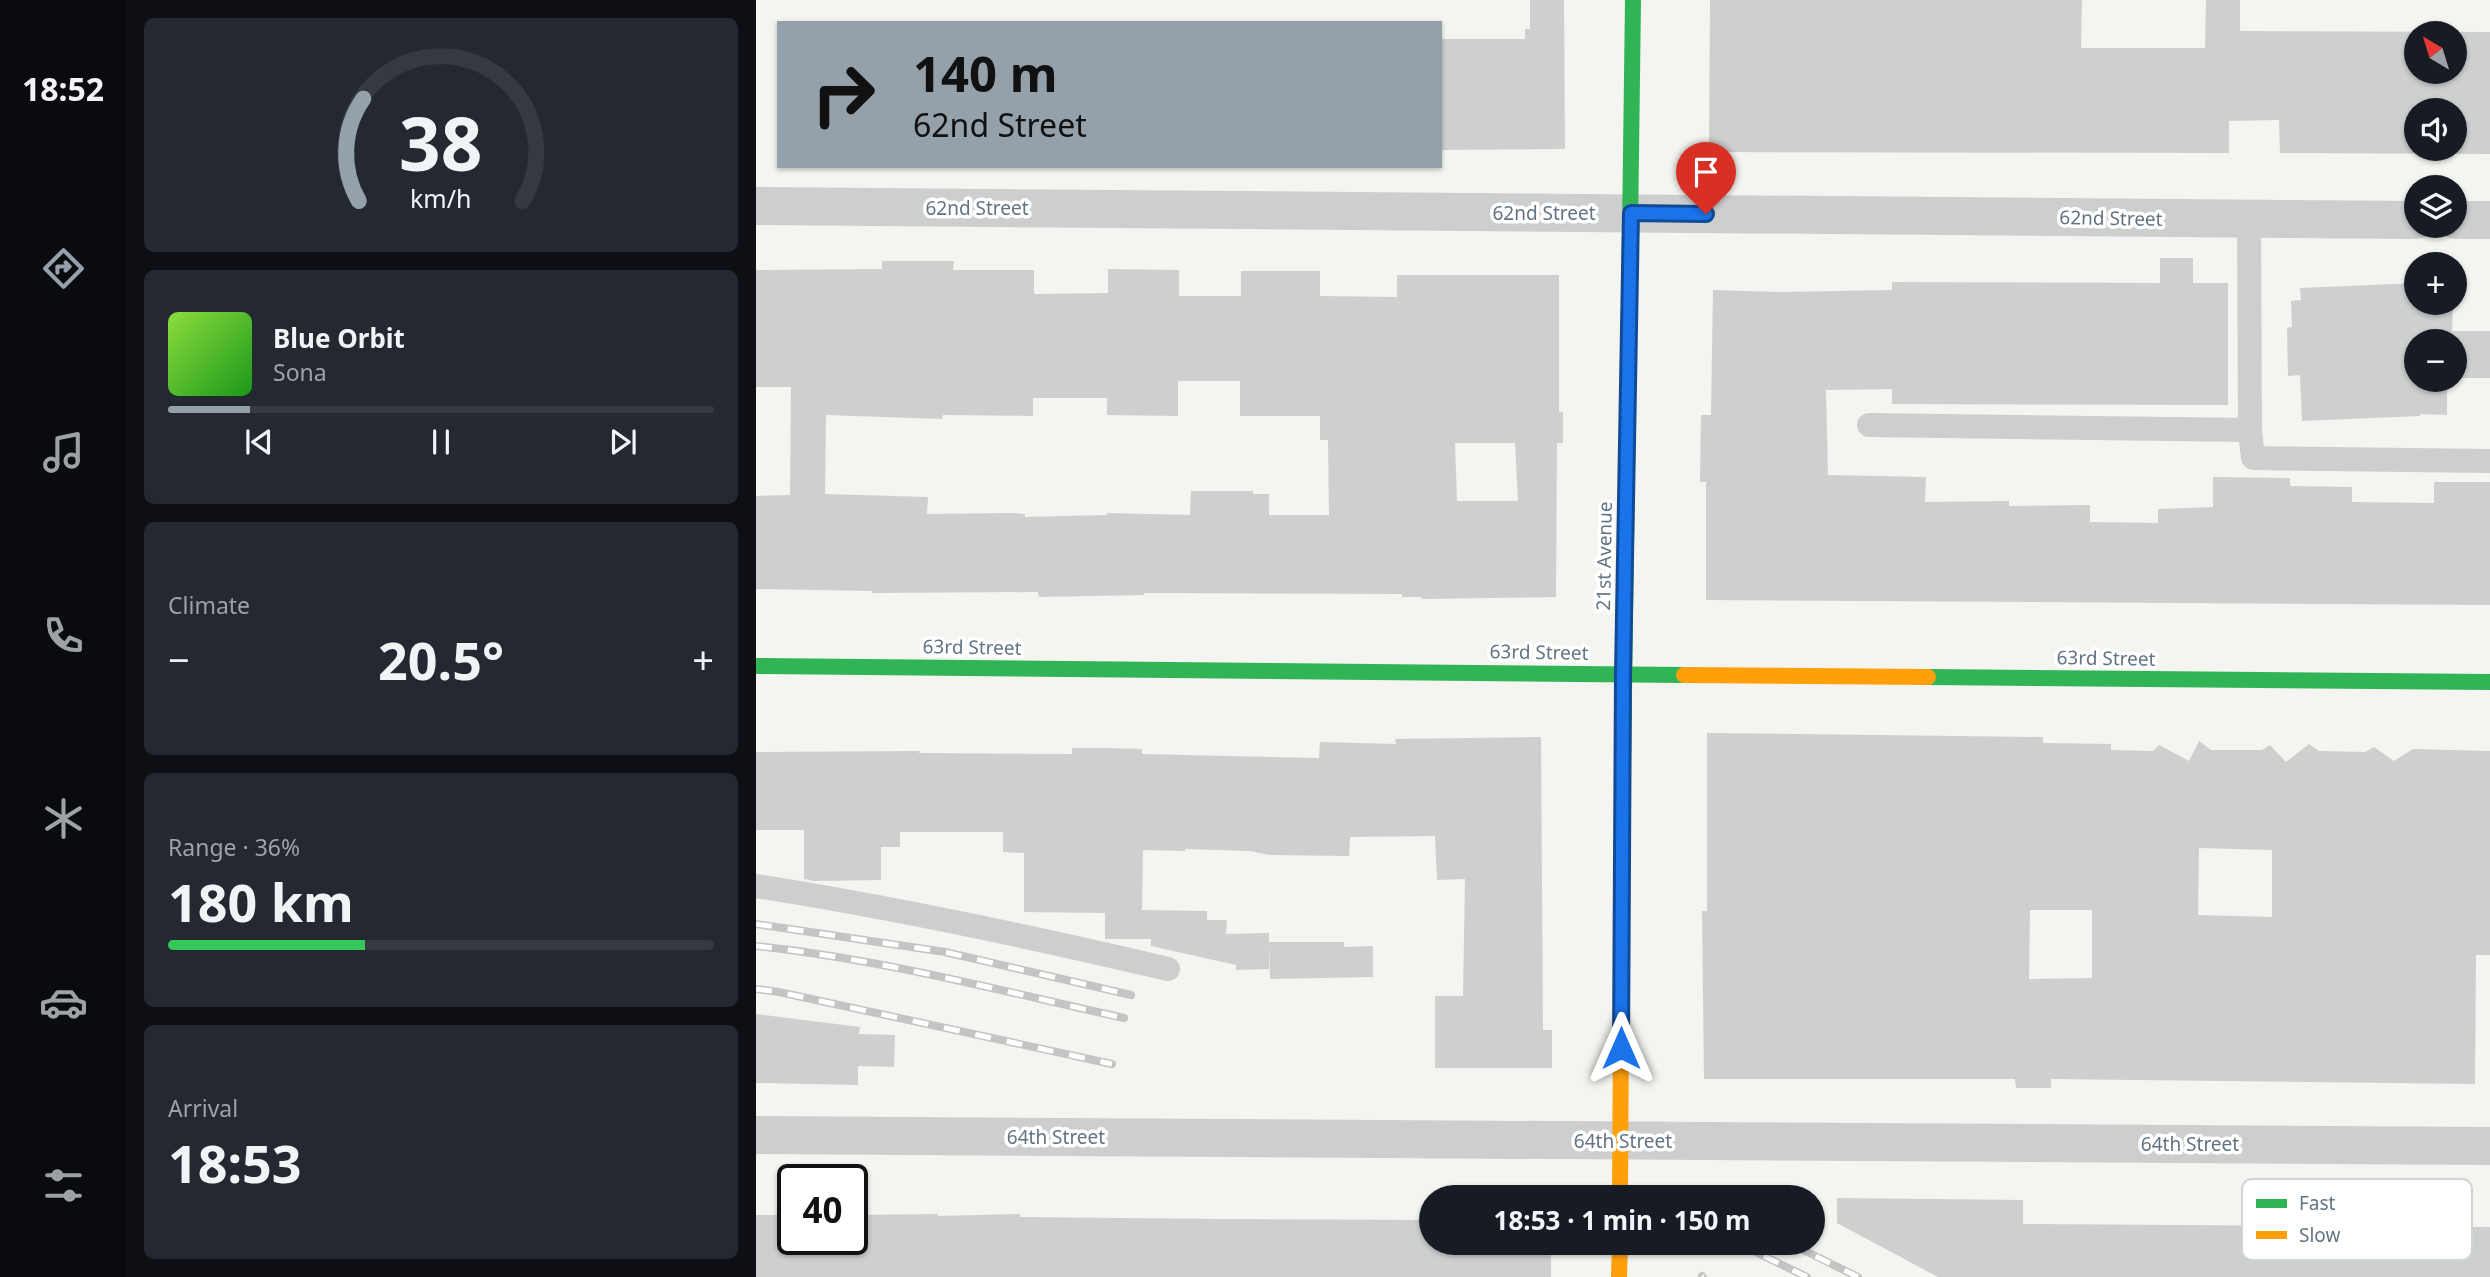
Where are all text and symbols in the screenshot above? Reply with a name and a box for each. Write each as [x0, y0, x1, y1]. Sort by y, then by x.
north arrow [2404, 21, 2468, 84]
map controls [2404, 21, 2467, 392]
text: 140 m [913, 40, 1058, 106]
icon: right [798, 49, 889, 140]
text: 18:52 [22, 67, 104, 110]
text: 38 [399, 93, 483, 192]
button: sound [2404, 98, 2467, 161]
text: 62nd Street [913, 103, 1087, 146]
pin [1676, 142, 1736, 214]
icon: arrive [1687, 153, 1725, 191]
button: layers [2404, 175, 2467, 238]
text: km/h [410, 181, 472, 215]
street label: 62nd Street [925, 195, 1029, 221]
street label: 62nd Street [1492, 200, 1596, 226]
street label: 62nd Street [2059, 204, 2163, 232]
icon: directions [39, 244, 88, 293]
button: + [2404, 252, 2467, 315]
text: Blue Orbit [273, 320, 405, 356]
button: − [2404, 329, 2467, 392]
text: Sona [273, 356, 327, 388]
icon: previous [240, 423, 278, 461]
icon: pause [422, 423, 460, 461]
icon: next [604, 423, 642, 461]
icon: music [39, 428, 88, 477]
street label: 21st Avenue [1590, 501, 1618, 611]
text: Climate [168, 589, 250, 621]
icon: phone [39, 611, 88, 660]
text: 20.5° [378, 624, 504, 695]
text: − [168, 633, 190, 685]
text: + [692, 633, 714, 685]
street label: 63rd Street [922, 633, 1022, 661]
street label: 63rd Street [1489, 638, 1589, 666]
street label: 63rd Street [2056, 644, 2156, 672]
icon: climate [39, 794, 88, 843]
text: Range · 36% [168, 831, 300, 863]
text: 180 km [168, 866, 354, 937]
icon: car [39, 978, 88, 1027]
position arrow [1584, 1011, 1658, 1085]
text: Arrival [168, 1092, 238, 1124]
street label: 64th Street [1007, 1124, 1105, 1150]
text: 18:53 [168, 1127, 302, 1198]
street label: 64th Street [1574, 1128, 1672, 1154]
street label: 64th Street [2141, 1131, 2239, 1157]
icon: filters [39, 1161, 88, 1210]
speed limit sign: 40 [777, 1164, 868, 1255]
legend [2242, 1179, 2472, 1260]
text: Fast [2299, 1190, 2336, 1216]
text: 18:53 · 1 min · 150 m [1494, 1202, 1750, 1238]
text: Slow [2299, 1222, 2340, 1248]

